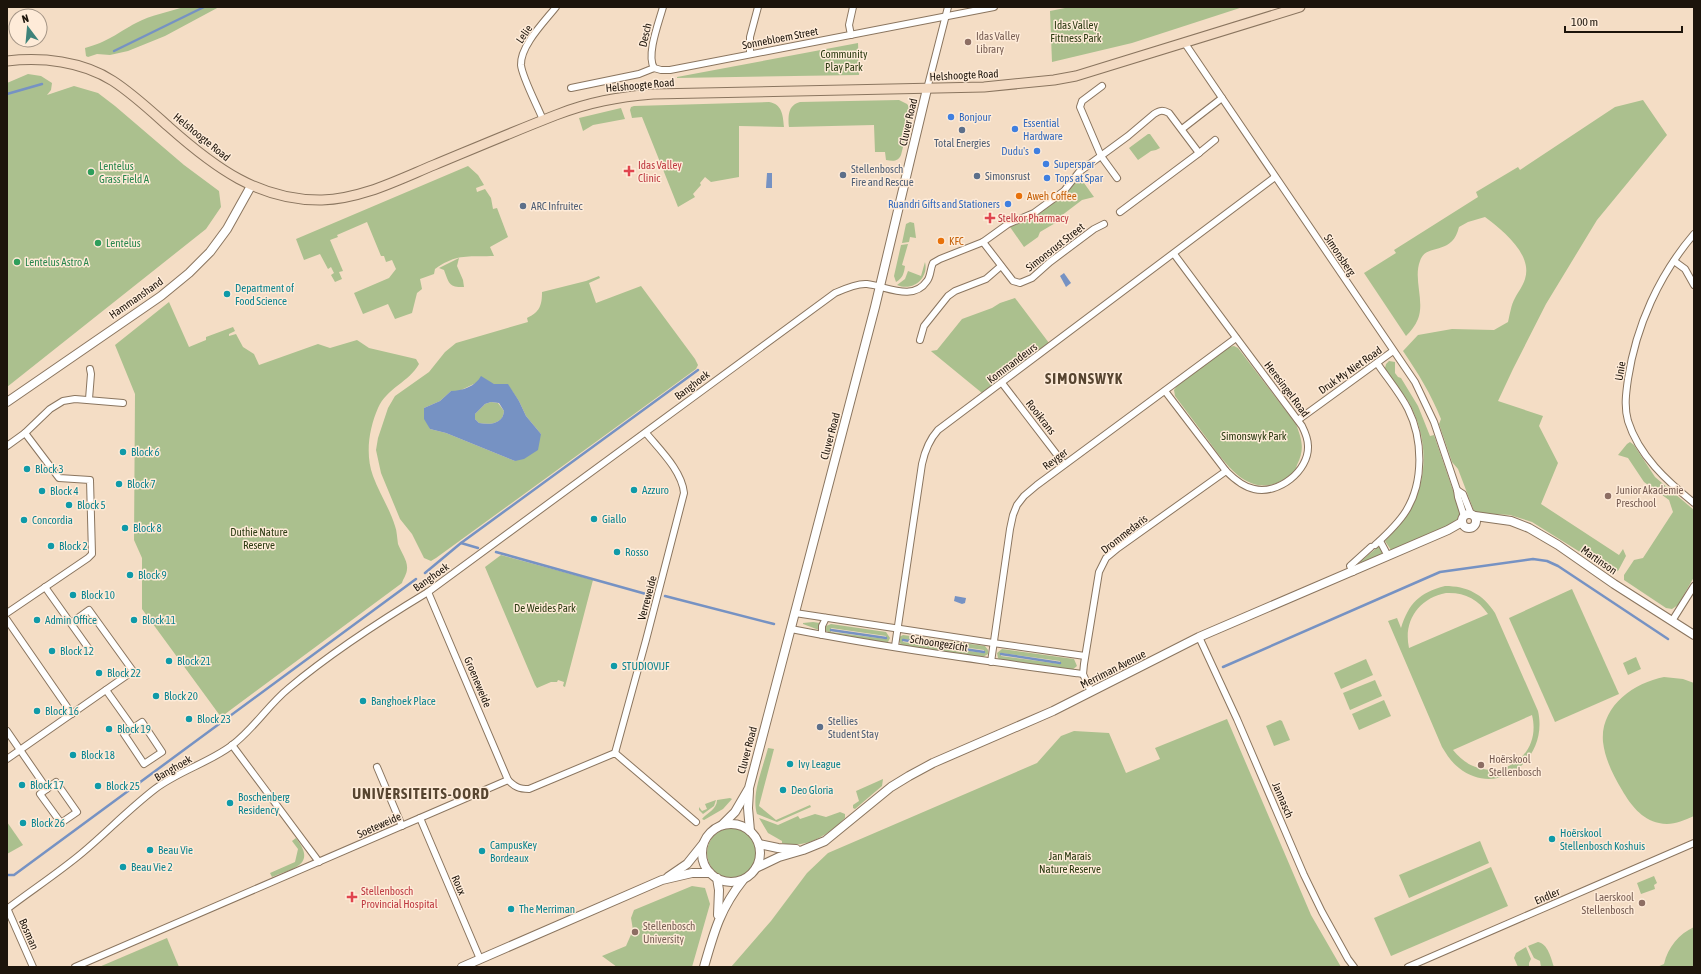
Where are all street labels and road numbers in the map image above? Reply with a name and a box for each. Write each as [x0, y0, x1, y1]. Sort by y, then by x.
street label: Lelie [513, 22, 535, 46]
street label: Desch [636, 22, 654, 48]
street label: Sonnebloem Street [741, 25, 819, 51]
street label: Helshoogte Road [929, 67, 999, 83]
street label: Helshoogte Road [605, 76, 675, 94]
street label: Cluver Road [897, 97, 919, 147]
street label: Helshoogte Road [171, 111, 233, 163]
street label: Simonsrust Street [1023, 221, 1087, 273]
street label: Simonsberg [1322, 232, 1358, 278]
street label: Hammanshand [107, 275, 165, 321]
street label: Kommandeurs [985, 340, 1039, 386]
street label: Druk My Niet Road [1316, 344, 1384, 396]
street label: Heresingel Road [1262, 359, 1312, 419]
street label: Unie [1612, 360, 1628, 382]
street label: Banghoek [672, 368, 712, 402]
street label: Rooikrans [1024, 397, 1058, 437]
street label: Cluver Road [818, 411, 842, 461]
street label: Reyger [1040, 445, 1070, 472]
street label: Drommedaris [1099, 512, 1150, 556]
street label: Martinson [1579, 543, 1619, 577]
street label: Banghoek [411, 560, 451, 594]
street label: Verreweide [635, 574, 659, 622]
street label: Schoongezicht [909, 633, 969, 653]
street label: Merriman Avenue [1078, 647, 1148, 691]
street label: Groeneweide [462, 655, 494, 709]
street label: Cluver Road [735, 725, 759, 775]
street label: Banghoek [152, 753, 194, 783]
street label: Jannasch [1270, 780, 1296, 820]
street label: Soeteweide [355, 810, 403, 840]
street label: Roux [449, 873, 469, 897]
street label: Endler [1533, 885, 1562, 907]
street label: Bosman [17, 917, 41, 951]

